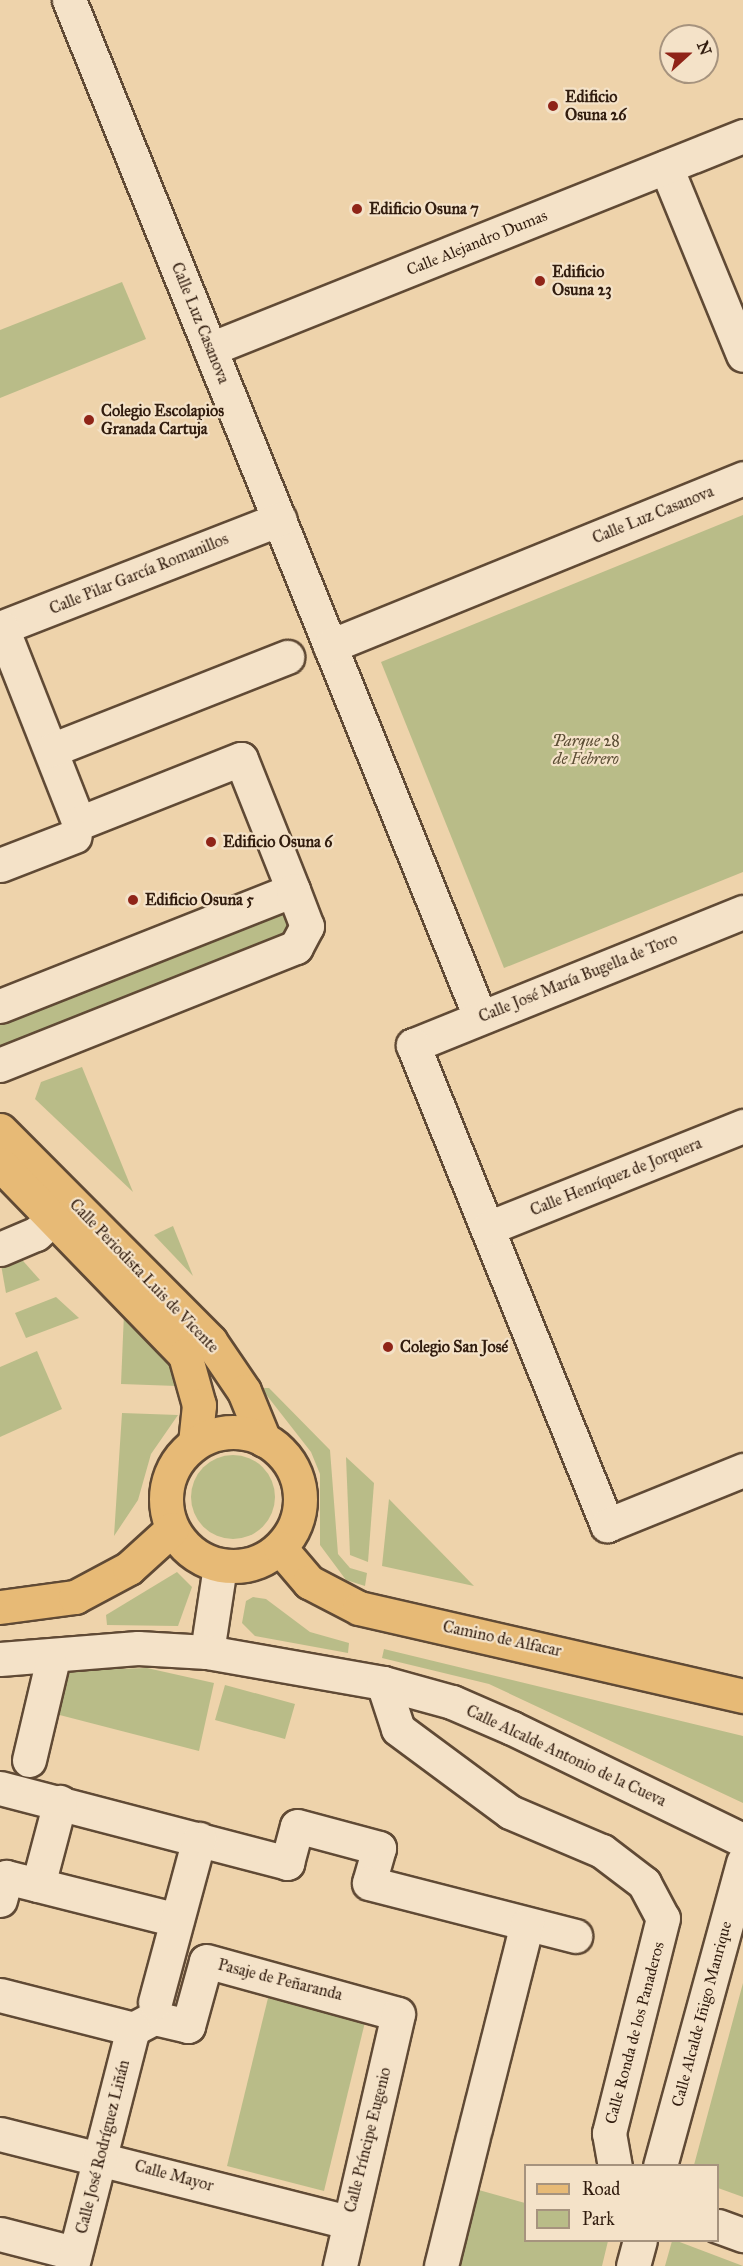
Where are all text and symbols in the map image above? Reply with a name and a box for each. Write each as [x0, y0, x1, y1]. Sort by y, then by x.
north arrow [659, 24, 719, 84]
text: N [693, 38, 716, 58]
place label: Edificio Osuna 26 [565, 87, 627, 125]
marker: Edificio Osuna 26 [546, 99, 560, 113]
place label: Edificio Osuna 7 [369, 199, 479, 219]
marker: Edificio Osuna 7 [350, 202, 364, 216]
street label: Calle Alejandro Dumas [404, 206, 550, 280]
street label: Calle Luz Casanova [167, 260, 233, 386]
place label: Edificio Osuna 23 [552, 262, 612, 300]
marker: Edificio Osuna 23 [533, 274, 547, 288]
place label: Colegio Escolapios Granada Cartuja [101, 401, 224, 439]
marker: Colegio Escolapios Granada Cartuja [82, 413, 96, 427]
street label: Calle Luz Casanova [590, 482, 716, 548]
street label: Calle Pilar García Romanillos [47, 529, 231, 619]
park label: Parque 28 de Febrero [552, 731, 620, 769]
place label: Edificio Osuna 6 [223, 832, 332, 852]
marker: Edificio Osuna 6 [204, 835, 218, 849]
place label: Edificio Osuna 5 [145, 890, 254, 910]
marker: Edificio Osuna 5 [126, 893, 140, 907]
street label: Calle José María Bugella de Toro [476, 929, 680, 1027]
street label: Calle Henríquez de Jorquera [527, 1134, 705, 1220]
street label: Calle Periodista Luis de Vicente [65, 1195, 223, 1357]
place label: Colegio San José [400, 1337, 508, 1357]
marker: Colegio San José [381, 1340, 395, 1354]
street label: Camino de Alfacar [441, 1617, 563, 1661]
street label: Calle Alcalde Antonio de la Cueva [463, 1701, 669, 1811]
street label: Calle Alcalde Iñigo Manrique [668, 1919, 736, 2109]
street label: Calle Ronda de los Panaderos [601, 1940, 669, 2126]
street label: Pasaje de Peñaranda [216, 1955, 344, 2005]
street label: Calle José Rodríguez Liñán [72, 2058, 134, 2236]
street label: Calle Príncipe Eugenio [341, 2065, 395, 2215]
street label: Calle Mayor [132, 2156, 216, 2196]
legend [524, 2164, 719, 2242]
text: Road [582, 2178, 620, 2200]
text: Park [582, 2208, 615, 2230]

